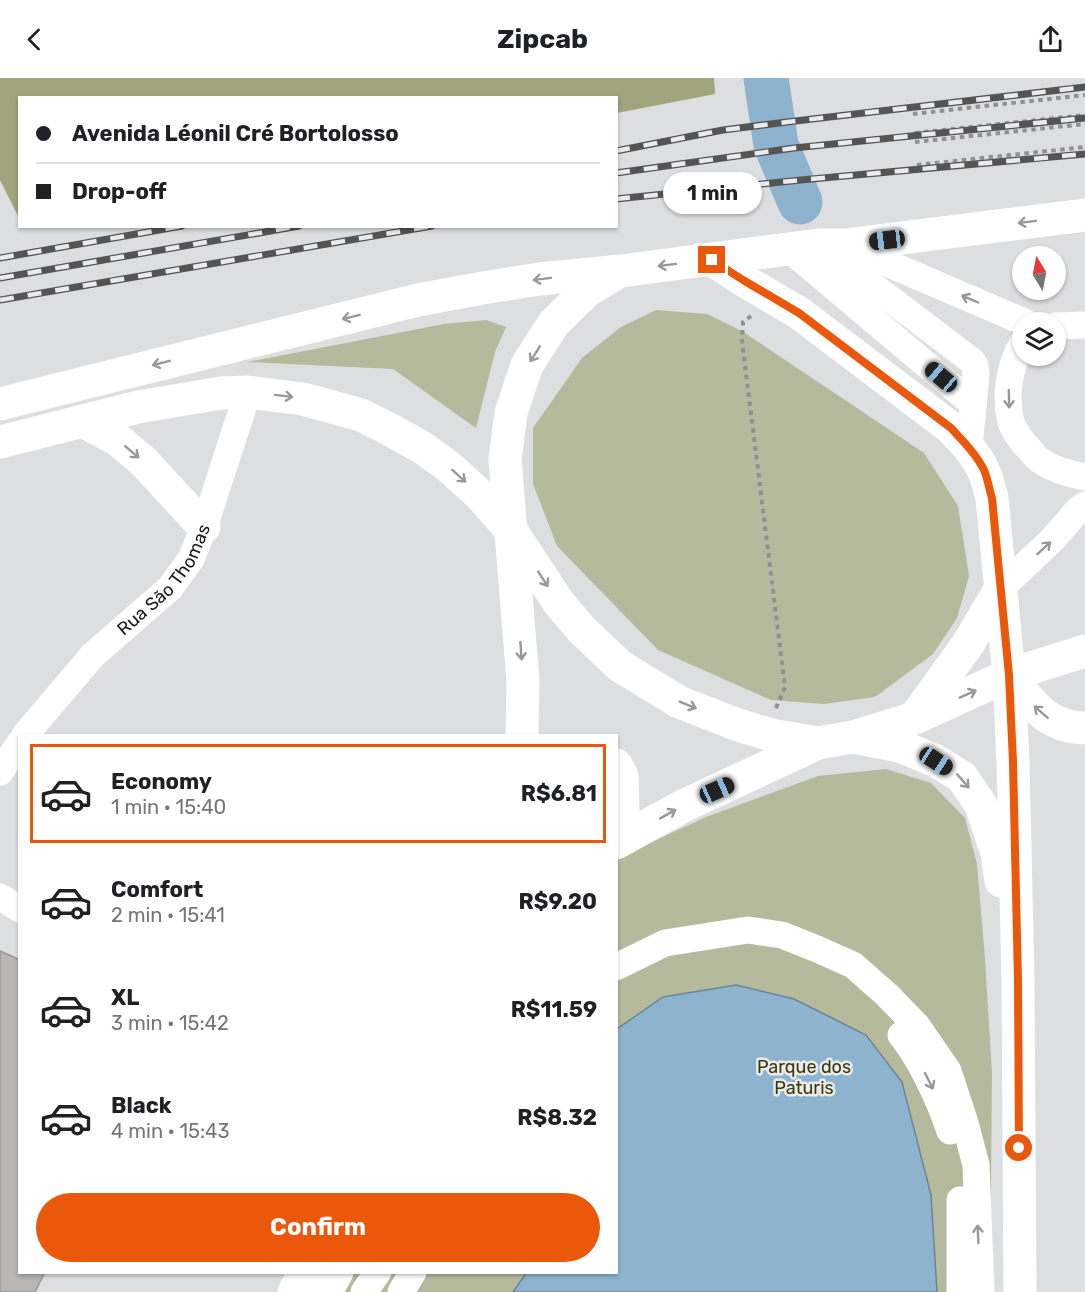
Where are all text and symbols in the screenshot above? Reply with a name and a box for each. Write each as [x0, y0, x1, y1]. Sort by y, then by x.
icon: back [18, 23, 51, 56]
text: Zipcab [497, 23, 588, 55]
icon: share [1034, 23, 1067, 56]
text: Avenida Léonil Cré Bortolosso [72, 120, 399, 147]
callout: 1 min [662, 173, 762, 215]
text: Drop-off [72, 178, 167, 205]
text: 1 min [687, 181, 738, 205]
one-way arrow [1018, 217, 1037, 228]
car [868, 229, 906, 251]
route end [698, 246, 725, 273]
north arrow [1012, 246, 1066, 300]
map controls [1012, 246, 1066, 366]
one-way arrow [657, 260, 677, 271]
one-way arrow [533, 274, 552, 285]
one-way arrow [962, 293, 980, 304]
one-way arrow [342, 311, 361, 323]
button: layers [1012, 312, 1066, 366]
one-way arrow [529, 345, 541, 362]
one-way arrow [152, 358, 171, 370]
car [921, 359, 961, 395]
one-way arrow [1003, 388, 1015, 408]
one-way arrow [273, 391, 293, 402]
one-way arrow [124, 445, 140, 458]
one-way arrow [451, 468, 466, 483]
street label: Rua São Thomas [113, 521, 215, 640]
one-way arrow [1036, 541, 1051, 555]
one-way arrow [537, 570, 549, 586]
one-way arrow [515, 640, 526, 660]
one-way arrow [959, 687, 977, 698]
one-way arrow [678, 700, 696, 711]
one-way arrow [1034, 705, 1049, 719]
car [916, 744, 956, 778]
icon: car [39, 767, 93, 821]
text: Economy [111, 768, 212, 795]
car [697, 774, 737, 806]
one-way arrow [956, 774, 970, 789]
text: R$6.81 [521, 780, 597, 807]
text: 1 min · 15:40 [111, 795, 226, 819]
one-way arrow [658, 808, 676, 819]
icon: car [39, 875, 93, 929]
text: Comfort [111, 876, 203, 903]
text: R$9.20 [519, 888, 597, 915]
text: 2 min · 15:41 [111, 903, 225, 927]
icon: car [39, 983, 93, 1037]
text: XL [111, 984, 139, 1011]
text: R$11.59 [511, 996, 597, 1023]
text: 3 min · 15:42 [111, 1011, 229, 1035]
park label: Parque dos Paturis [757, 1056, 851, 1099]
one-way arrow [923, 1071, 935, 1089]
icon: car [39, 1091, 93, 1145]
text: Black [111, 1092, 172, 1119]
text: R$8.32 [517, 1104, 597, 1131]
text: 4 min · 15:43 [111, 1119, 229, 1143]
route start [1005, 1134, 1032, 1161]
button: Confirm [36, 1193, 600, 1262]
one-way arrow [973, 1224, 984, 1244]

